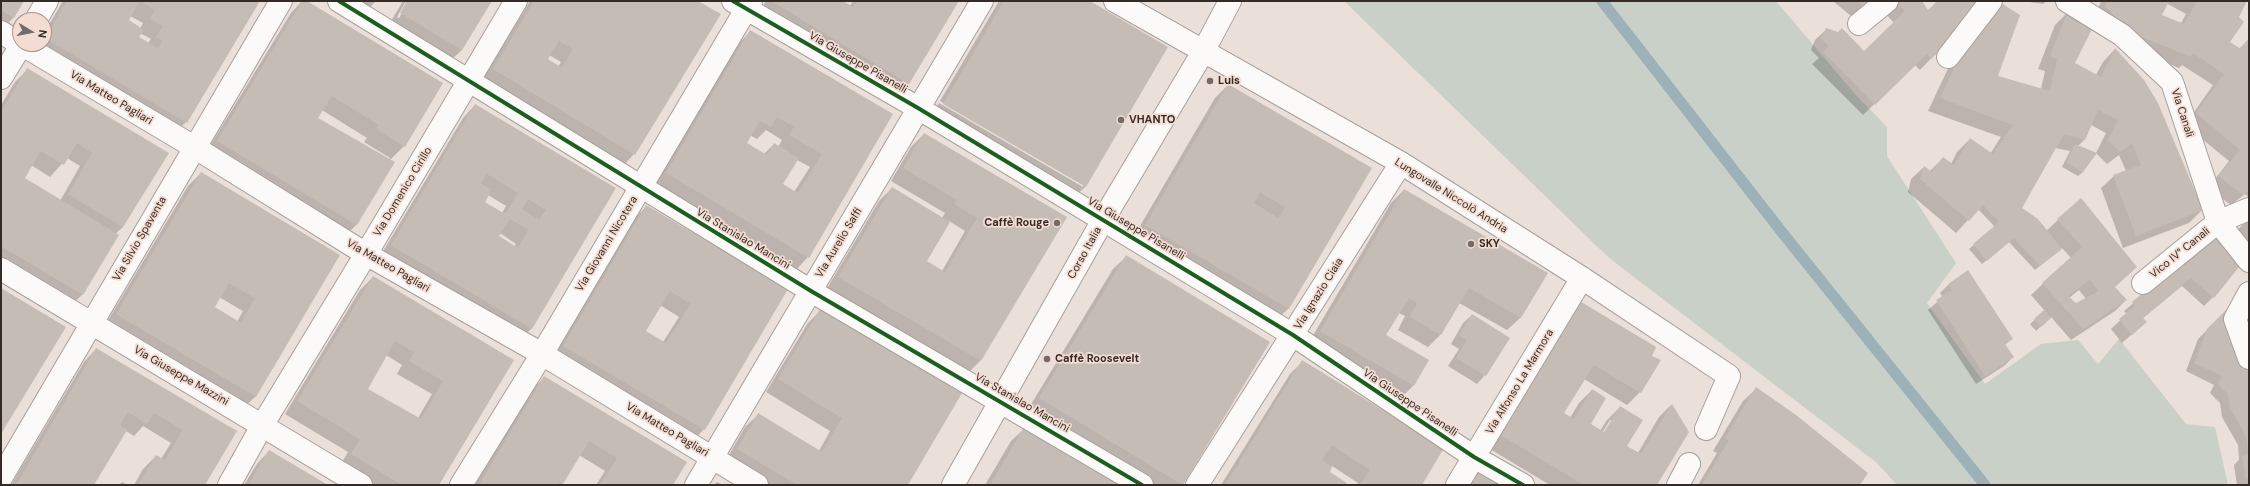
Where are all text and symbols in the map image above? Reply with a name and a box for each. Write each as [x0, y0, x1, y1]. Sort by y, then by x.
north arrow [12, 12, 52, 52]
text: N [35, 29, 50, 39]
street label: Via Giuseppe Pisanelli [806, 29, 910, 97]
street label: Via Matteo Pagliari [67, 68, 155, 128]
place label: Luis [1218, 74, 1240, 88]
marker: Luis [1205, 76, 1215, 86]
street label: Via Canali [2168, 87, 2196, 139]
place label: VHANTO [1129, 113, 1175, 127]
marker: VHANTO [1116, 115, 1126, 125]
street label: Via Domenico Cirillo [371, 145, 435, 239]
street label: Lungovalle Niccolò Andria [1392, 156, 1510, 236]
street label: Via Silvio Spaventa [110, 194, 170, 284]
street label: Via Giovanni Nicotera [573, 194, 641, 294]
street label: Via Giuseppe Pisanelli [1085, 195, 1187, 263]
street label: Via Stanislao Mancini [694, 206, 792, 272]
street label: Via Aurelio Saffi [813, 206, 865, 280]
place label: Caffè Rouge [984, 216, 1049, 230]
marker: Caffè Rouge [1052, 218, 1062, 228]
street label: Corso Italia [1065, 225, 1105, 281]
street label: Vico IV° Canali [2147, 225, 2213, 281]
street label: Via Matteo Pagliari [344, 237, 432, 295]
place label: SKY [1479, 237, 1500, 251]
marker: SKY [1466, 239, 1476, 249]
street label: Via Ignazio Ciaia [1292, 256, 1346, 332]
street label: Via Alfonso La Marmora [1483, 327, 1557, 437]
street label: Via Giuseppe Mazzini [131, 343, 231, 409]
place label: Caffè Roosevelt [1055, 352, 1139, 366]
marker: Caffè Roosevelt [1042, 354, 1052, 364]
street label: Via Giuseppe Pisanelli [1360, 366, 1460, 440]
street label: Via Stanislao Mancini [972, 370, 1072, 436]
street label: Via Matteo Pagliari [623, 400, 711, 460]

